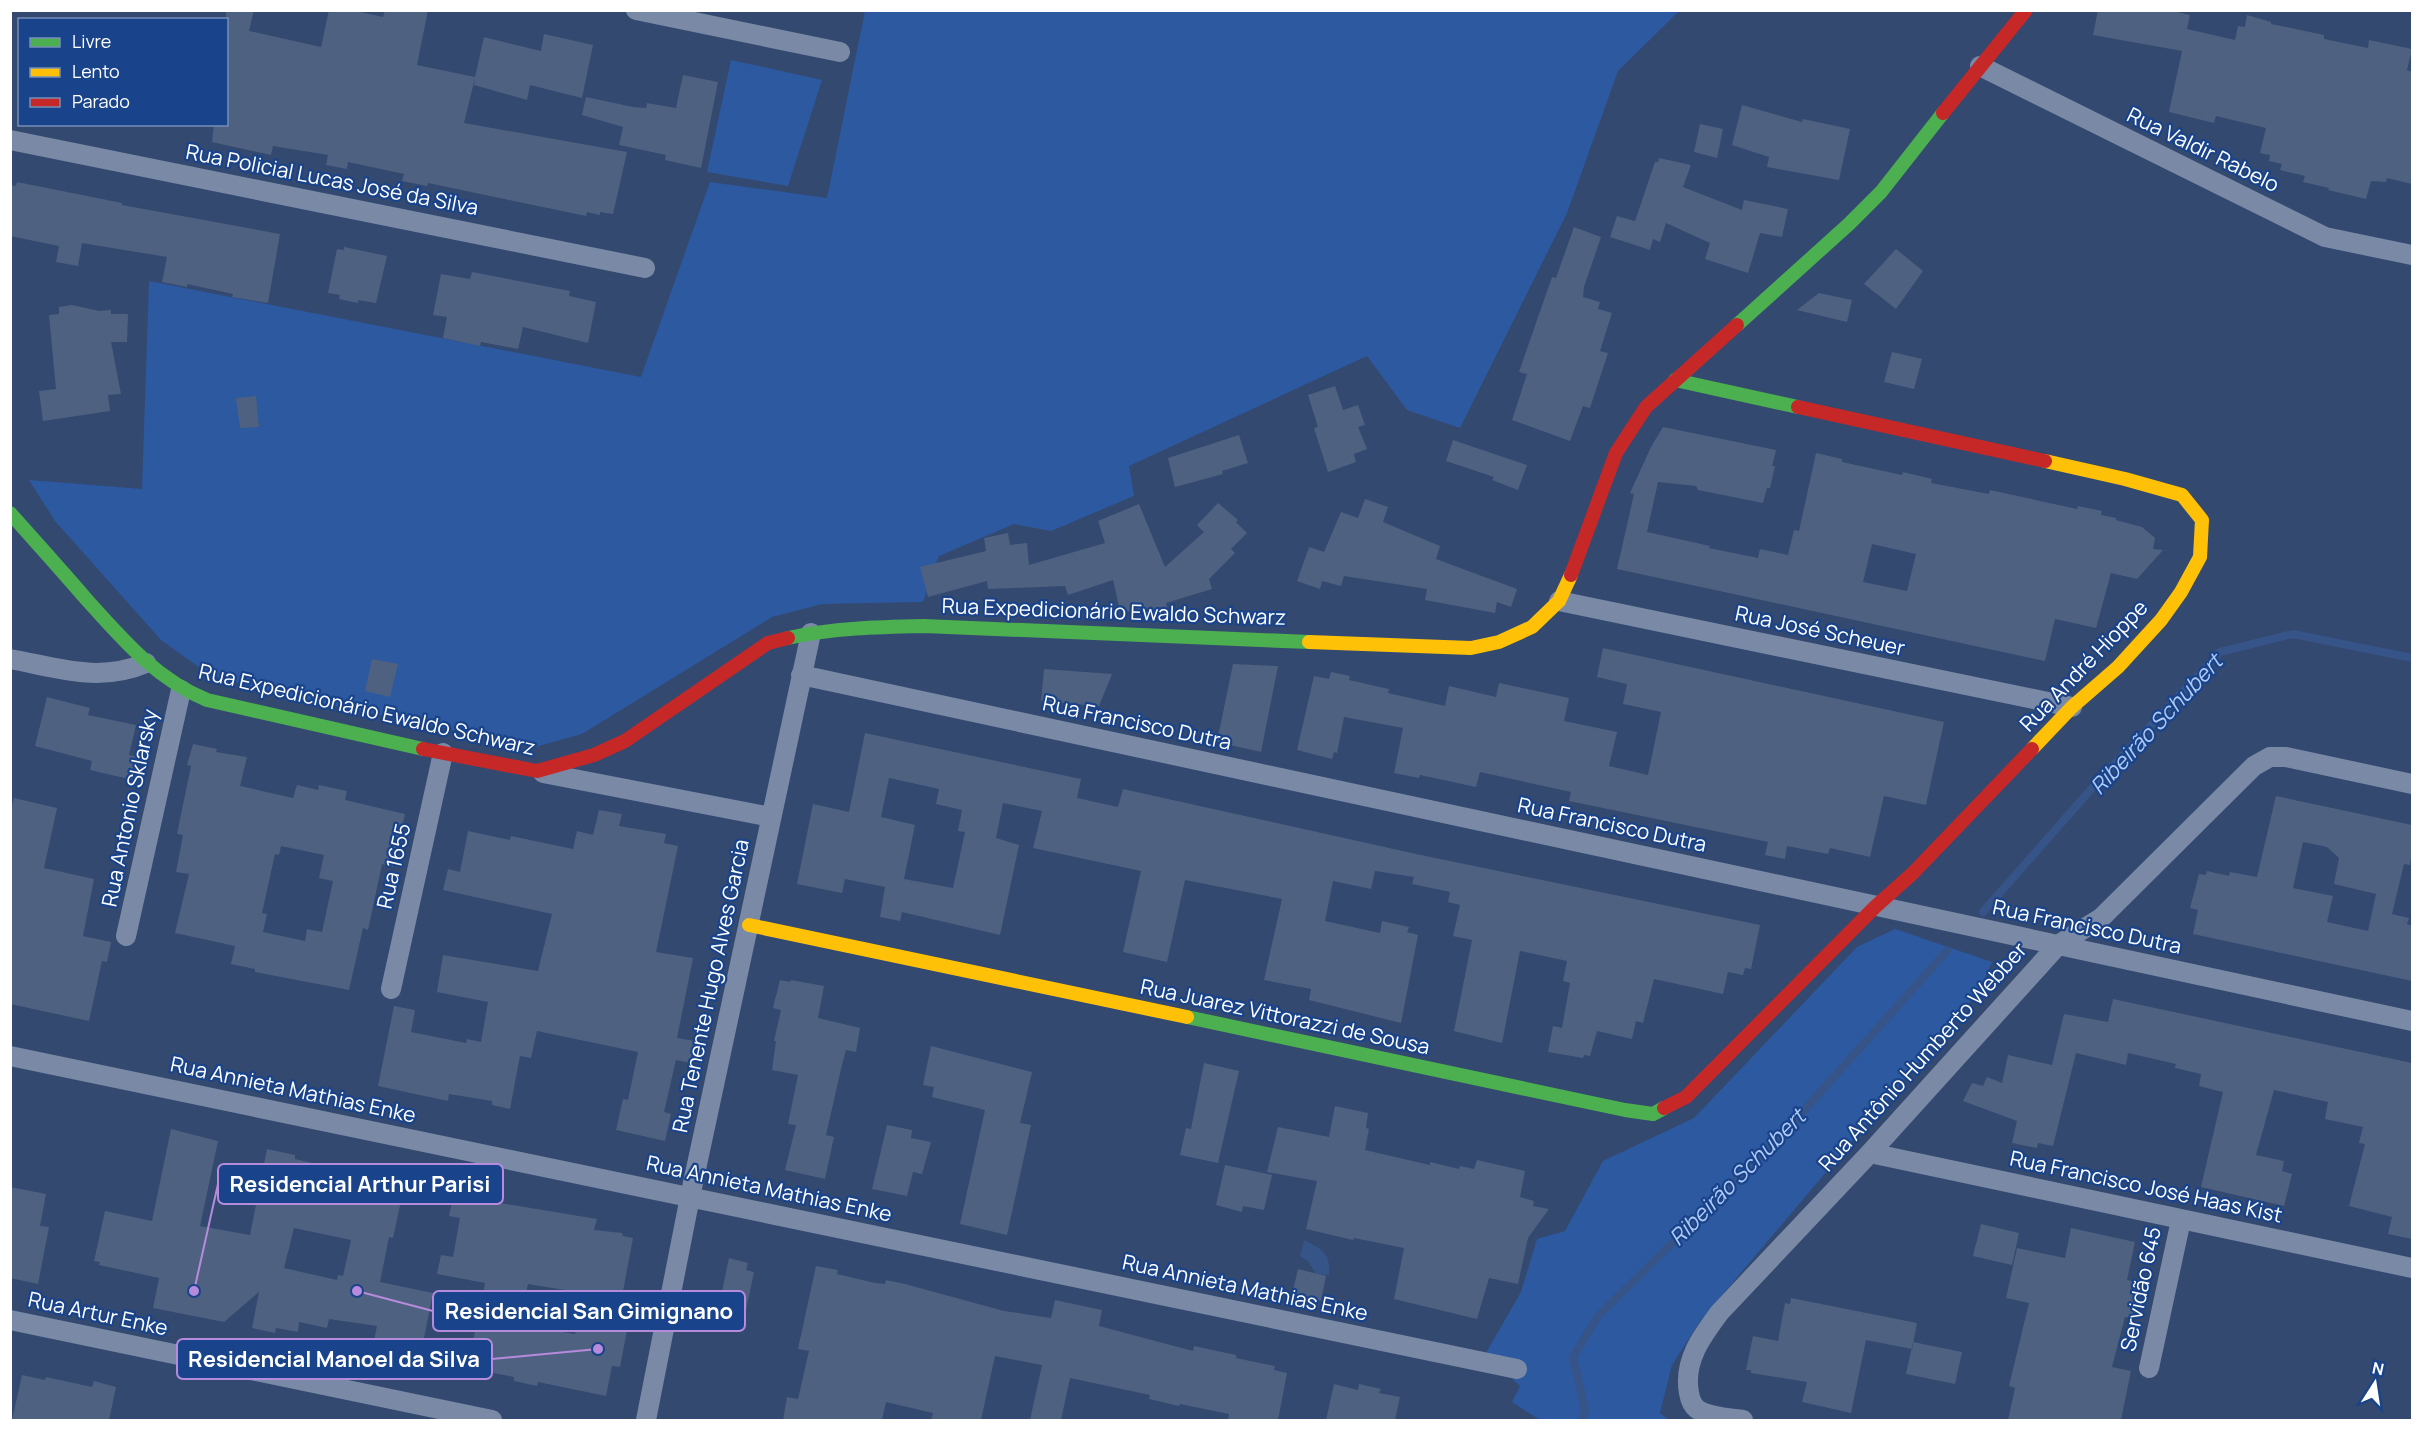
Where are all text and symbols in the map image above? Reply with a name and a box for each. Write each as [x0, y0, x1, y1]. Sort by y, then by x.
legend [18, 18, 228, 126]
text: Livre [72, 29, 111, 53]
text: Lento [72, 59, 120, 83]
text: Parado [72, 89, 130, 113]
street label: Rua Valdir Rabelo [2123, 100, 2284, 198]
street label: Rua Policial Lucas José da Silva [184, 137, 481, 221]
street label: Rua Expedicionário Ewaldo Schwarz [941, 591, 1287, 631]
street label: Rua André Hioppe [2013, 593, 2153, 737]
street label: Rua José Scheuer [1733, 598, 1908, 662]
water label: Ribeirão Schubert [2083, 646, 2230, 801]
street label: Rua Expedicionário Ewaldo Schwarz [196, 657, 538, 761]
street label: Rua Francisco Dutra [1040, 688, 1234, 756]
street label: Rua Antonio Sklarsky [94, 706, 164, 909]
street label: Rua Francisco Dutra [1515, 790, 1709, 858]
street label: Rua 1655 [370, 820, 416, 911]
street label: Rua Tenente Hugo Alves Garcia [665, 837, 755, 1135]
street label: Rua Francisco Dutra [1990, 892, 2184, 960]
street label: Rua Antônio Humberto Webber [1812, 936, 2033, 1177]
street label: Rua Juarez Vittorazzi de Sousa [1138, 972, 1432, 1060]
street label: Rua Annieta Mathias Enke [168, 1049, 418, 1129]
water label: Ribeirão Schubert [1662, 1101, 1813, 1252]
street label: Rua Francisco José Haas Kist [2007, 1143, 2285, 1229]
street label: Rua Annieta Mathias Enke [644, 1148, 894, 1228]
callout: Residencial Arthur Parisi [218, 1164, 503, 1204]
text: Residencial Arthur Parisi [230, 1169, 490, 1199]
street label: Servidão 645 [2113, 1224, 2167, 1354]
street label: Rua Annieta Mathias Enke [1120, 1247, 1370, 1327]
street label: Rua Artur Enke [26, 1285, 171, 1341]
callout: Residencial San Gimignano [433, 1291, 745, 1331]
text: Residencial San Gimignano [445, 1296, 733, 1326]
callout: Residencial Manoel da Silva [177, 1339, 492, 1379]
text: Residencial Manoel da Silva [188, 1344, 480, 1374]
north arrow [2345, 1353, 2405, 1413]
text: N [2370, 1356, 2386, 1380]

